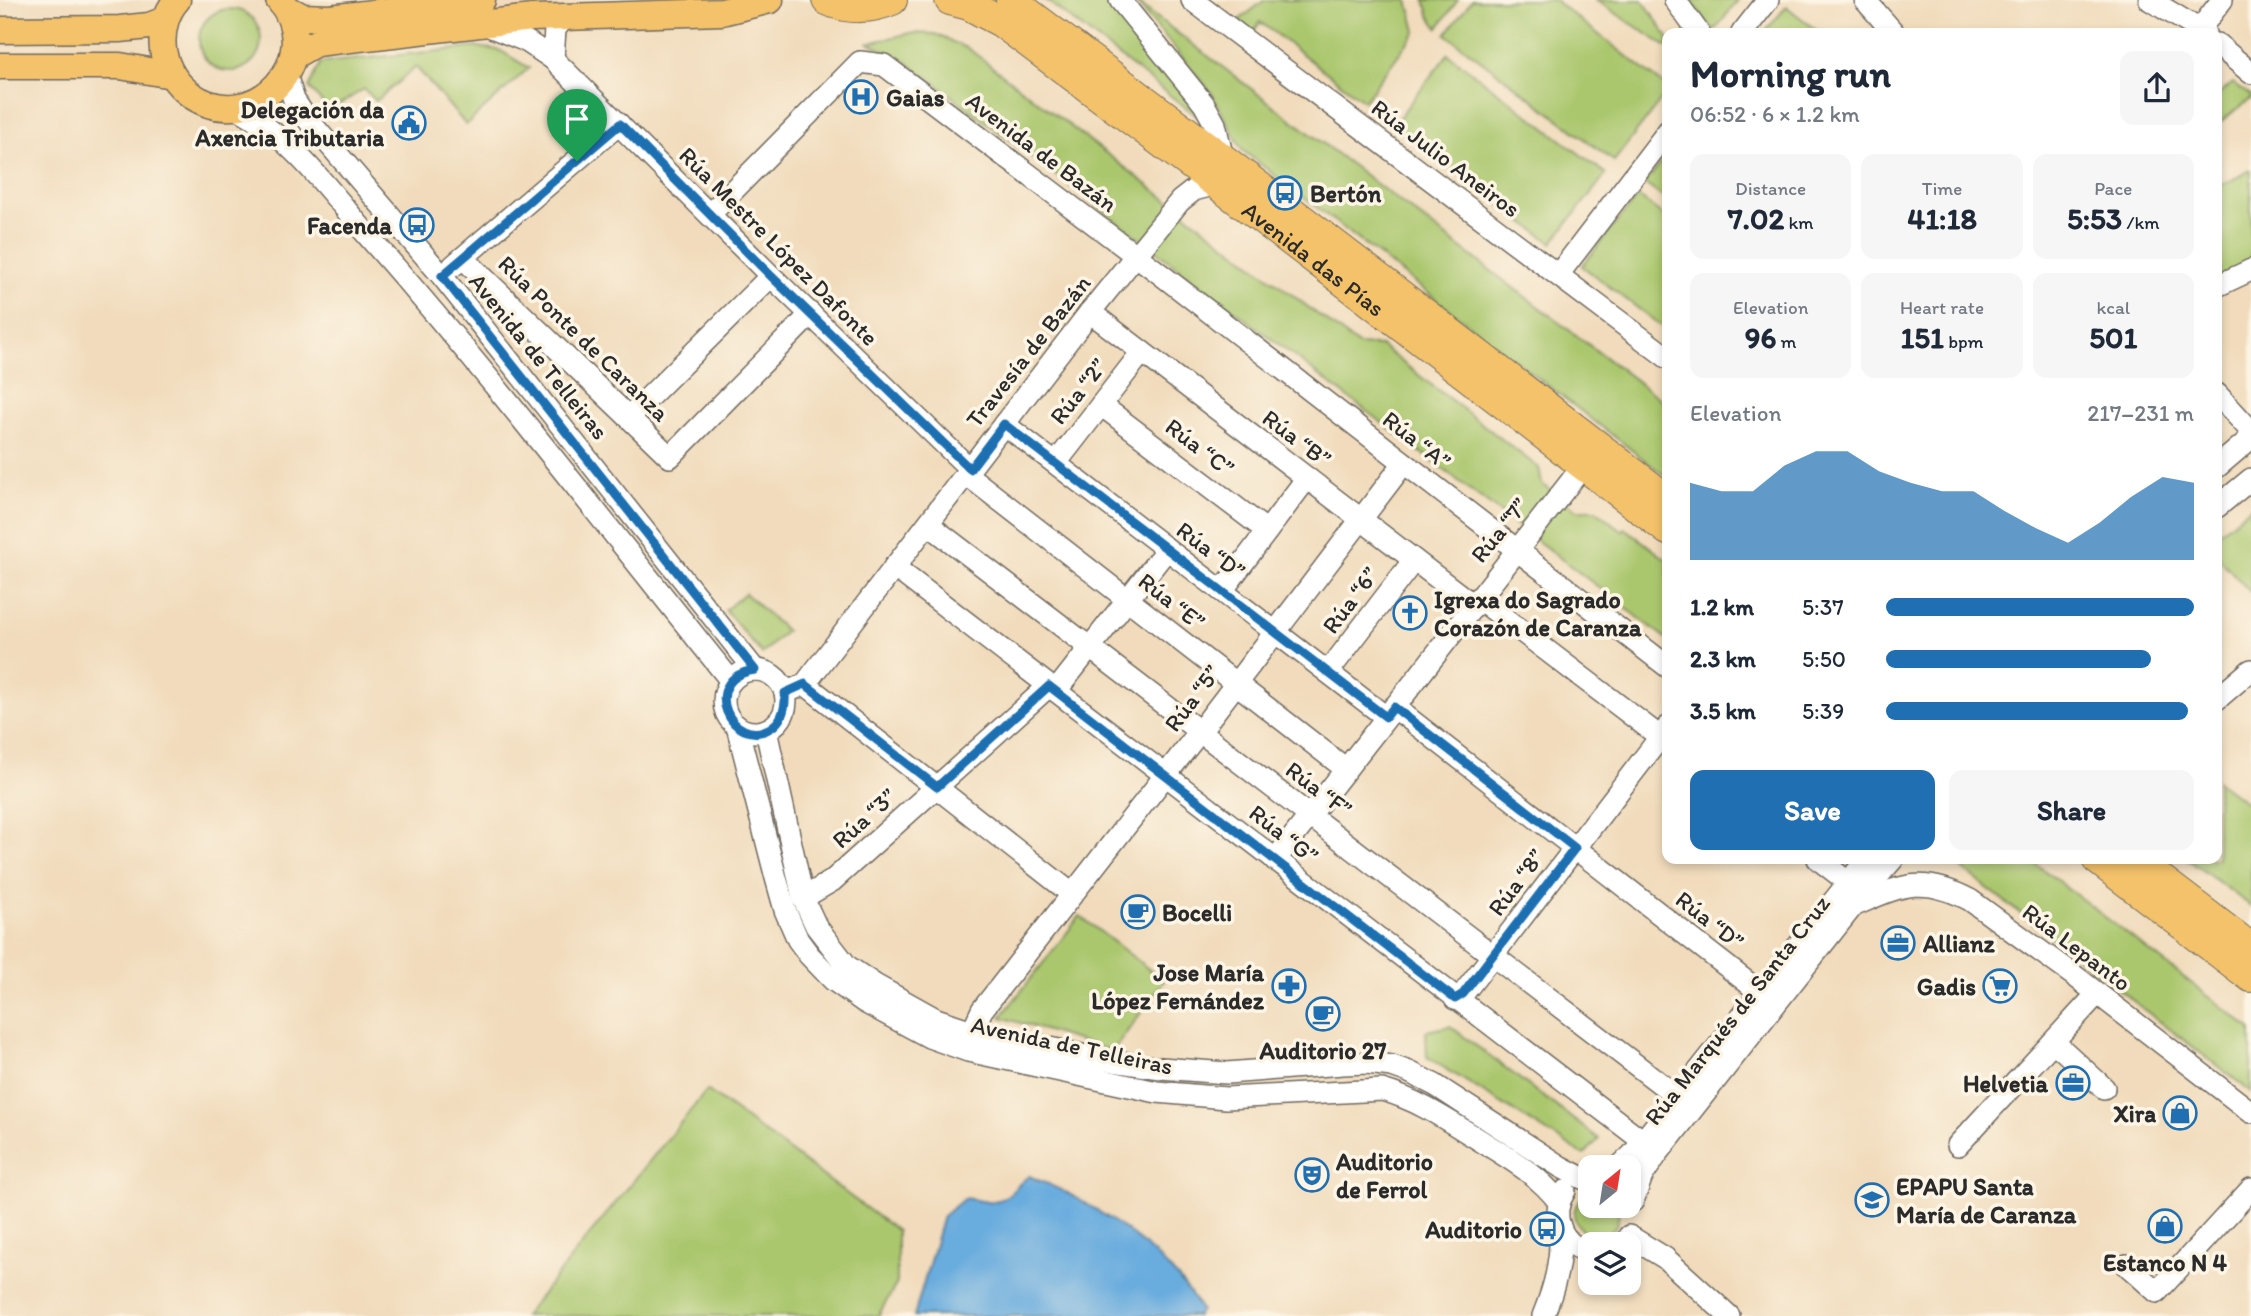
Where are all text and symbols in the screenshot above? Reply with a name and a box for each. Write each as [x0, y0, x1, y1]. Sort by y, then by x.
text: Morning run [1690, 51, 1891, 97]
button: share [2120, 51, 2194, 125]
hospital icon: Gaias [842, 78, 880, 116]
place label: Gaias [886, 83, 945, 112]
street label: Avenida de Bazán [961, 86, 1124, 219]
pin [547, 89, 607, 161]
street label: Rúa Julio Aneiros [1366, 93, 1526, 223]
place label: Delegación da Axencia Tributaria [194, 95, 384, 152]
icon: arrive [558, 100, 596, 138]
text: 06:52 · 6 × 1.2 km [1690, 100, 1860, 128]
public building icon: Delegación da Axencia Tributaria [390, 104, 428, 142]
street label: Rúa Mestre López Dafonte [673, 140, 885, 352]
bus stop icon: Bertón [1266, 174, 1304, 212]
text: Distance [1735, 177, 1806, 200]
text: Time [1922, 177, 1962, 200]
text: Pace [2094, 177, 2132, 200]
place label: Bertón [1310, 179, 1382, 208]
street label: Avenida das Pías [1237, 195, 1391, 322]
text: 7.02 [1728, 200, 1784, 237]
text: 41:18 [1907, 200, 1977, 237]
text: 5:53 [2067, 200, 2122, 237]
bus stop icon: Facenda [398, 206, 436, 244]
place label: Facenda [307, 211, 393, 240]
text: km [1784, 211, 1814, 234]
text: /km [2122, 211, 2160, 234]
street label: Rúa Ponte de Caranza [492, 249, 676, 427]
street label: Avenida de Telleiras [463, 267, 615, 445]
street label: Travesía de Bazán [960, 269, 1097, 433]
text: Elevation [1733, 296, 1808, 319]
text: Heart rate [1900, 296, 1984, 319]
text: kcal [2096, 296, 2130, 319]
text: 96 [1745, 319, 1776, 356]
text: 151 [1900, 319, 1944, 356]
text: 501 [2089, 319, 2137, 356]
text: m [1776, 330, 1797, 353]
text: bpm [1944, 330, 1984, 353]
street label: Rúa “2” [1043, 352, 1113, 430]
text: Elevation [1690, 399, 1781, 427]
text: 217–231 m [2087, 399, 2194, 427]
street label: Rúa “B” [1257, 403, 1337, 473]
street label: Rúa “A” [1377, 404, 1457, 476]
street label: Rúa “C” [1160, 412, 1240, 482]
street label: Rúa “7” [1464, 492, 1534, 568]
street label: Rúa “D” [1171, 515, 1251, 585]
street label: Rúa “6” [1316, 561, 1385, 639]
street label: Rúa “E” [1133, 566, 1211, 636]
place label: Igrexa do Sagrado Corazón de Caranza [1434, 585, 1642, 642]
text: 1.2 km [1690, 593, 1754, 621]
text: 5:37 [1802, 593, 1844, 621]
church icon: Igrexa do Sagrado Corazón de Caranza [1391, 594, 1429, 632]
text: 2.3 km [1690, 645, 1756, 673]
text: 5:50 [1802, 645, 1846, 673]
street label: Rúa “5” [1158, 659, 1227, 737]
text: 3.5 km [1690, 697, 1756, 725]
text: 5:39 [1802, 697, 1844, 725]
street label: Rúa “F” [1280, 755, 1358, 823]
button: Save [1690, 770, 1935, 850]
button: Share [1949, 770, 2194, 850]
street label: Rúa “3” [826, 782, 902, 854]
street label: Rúa “G” [1244, 798, 1325, 870]
street label: Rúa “8” [1481, 843, 1551, 921]
street label: Rúa “D” [1670, 884, 1750, 956]
street label: Rúa Marqués de Santa Cruz [1638, 889, 1836, 1131]
cafe icon: Bocelli [1119, 893, 1157, 931]
street label: Rúa Lepanto [2017, 897, 2137, 997]
place label: Bocelli [1162, 898, 1232, 927]
office icon: Allianz [1879, 924, 1917, 962]
place label: Allianz [1922, 929, 1996, 958]
place label: Jose María López Fernández [1091, 958, 1265, 1016]
pharmacy icon: Jose María López Fernández [1270, 967, 1308, 1005]
supermarket icon: Gadis [1981, 967, 2019, 1005]
place label: Gadis [1917, 972, 1976, 1001]
cafe icon: Auditorio 27 [1304, 995, 1342, 1033]
street label: Avenida de Telleiras [968, 1009, 1176, 1081]
place label: Auditorio 27 [1259, 1036, 1386, 1065]
office icon: Helvetia [2054, 1064, 2092, 1102]
place label: Helvetia [1963, 1069, 2048, 1098]
shop icon: Xira [2161, 1094, 2199, 1132]
place label: Xira [2113, 1099, 2156, 1128]
place label: Auditorio de Ferrol [1335, 1147, 1433, 1204]
north arrow [1578, 1155, 1642, 1218]
map controls [1578, 1155, 1641, 1295]
theatre icon: Auditorio de Ferrol [1293, 1156, 1331, 1194]
place label: EPAPU Santa María de Caranza [1896, 1172, 2077, 1229]
school or university icon: EPAPU Santa María de Caranza [1853, 1181, 1891, 1219]
shop icon: Estanco N 4 [2146, 1207, 2184, 1245]
bus stop icon: Auditorio [1528, 1210, 1566, 1248]
place label: Auditorio [1424, 1215, 1522, 1244]
button: layers [1578, 1232, 1641, 1295]
place label: Estanco N 4 [2103, 1248, 2228, 1277]

